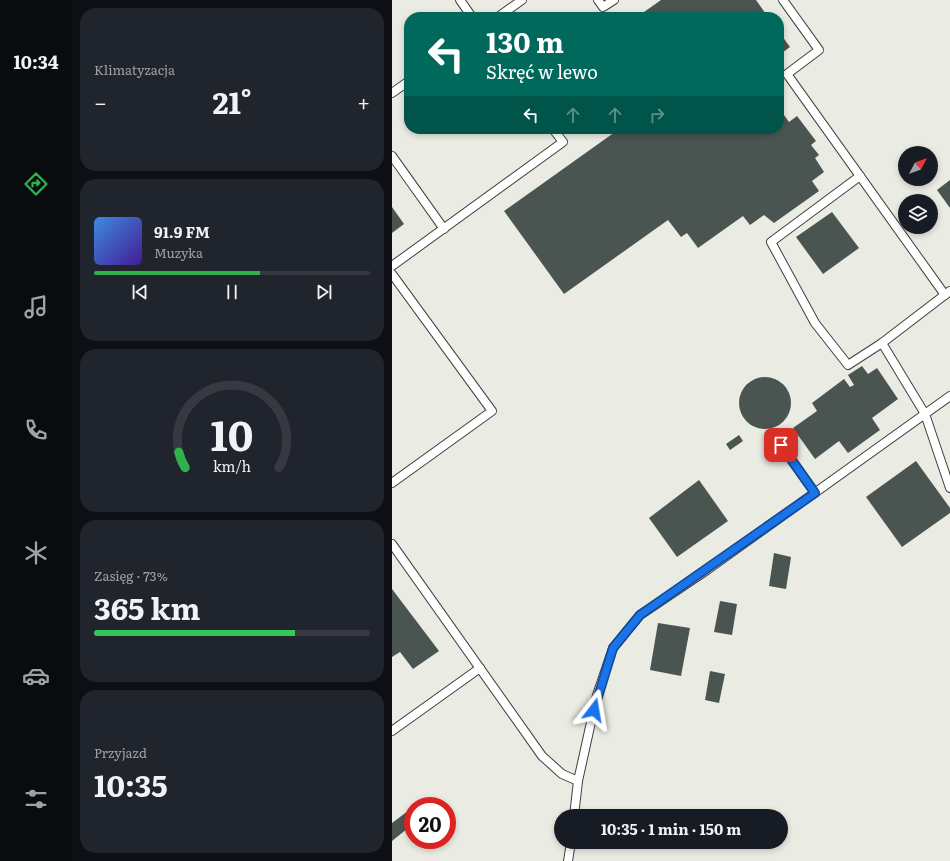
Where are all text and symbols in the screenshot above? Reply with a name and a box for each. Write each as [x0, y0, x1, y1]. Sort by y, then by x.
text: 130 m [486, 20, 564, 62]
icon: left [420, 28, 472, 80]
text: 10:34 [13, 48, 59, 75]
text: Skręć w lewo [486, 58, 598, 85]
text: Klimatyzacja [94, 60, 175, 79]
text: 21° [212, 79, 252, 123]
text: − [94, 85, 107, 118]
text: + [357, 85, 370, 118]
icon: left [520, 104, 542, 126]
icon: ahead [562, 104, 584, 126]
icon: ahead [604, 104, 626, 126]
icon: right [646, 104, 668, 126]
north arrow [898, 146, 938, 186]
map controls [898, 146, 938, 234]
icon: directions [22, 170, 50, 198]
button: layers [898, 194, 938, 234]
text: 91.9 FM [154, 220, 210, 243]
text: Muzyka [154, 243, 203, 262]
icon: previous [129, 281, 151, 303]
icon: pause [221, 281, 243, 303]
icon: next [313, 281, 335, 303]
icon: music [22, 293, 50, 321]
text: 10 [211, 402, 253, 464]
icon: phone [22, 416, 50, 444]
pin [764, 428, 798, 462]
icon: arrive [770, 434, 792, 456]
text: km/h [213, 455, 252, 476]
icon: climate [22, 539, 50, 567]
text: Zasięg · 73% [94, 566, 168, 585]
text: 365 km [94, 585, 200, 629]
icon: car [22, 662, 50, 690]
position arrow [573, 689, 615, 731]
text: Przyjazd [94, 743, 147, 762]
text: 10:35 [94, 762, 167, 806]
icon: filters [22, 785, 50, 813]
speed limit sign: 20 [404, 797, 456, 849]
text: 10:35 · 1 min · 150 m [601, 817, 741, 840]

